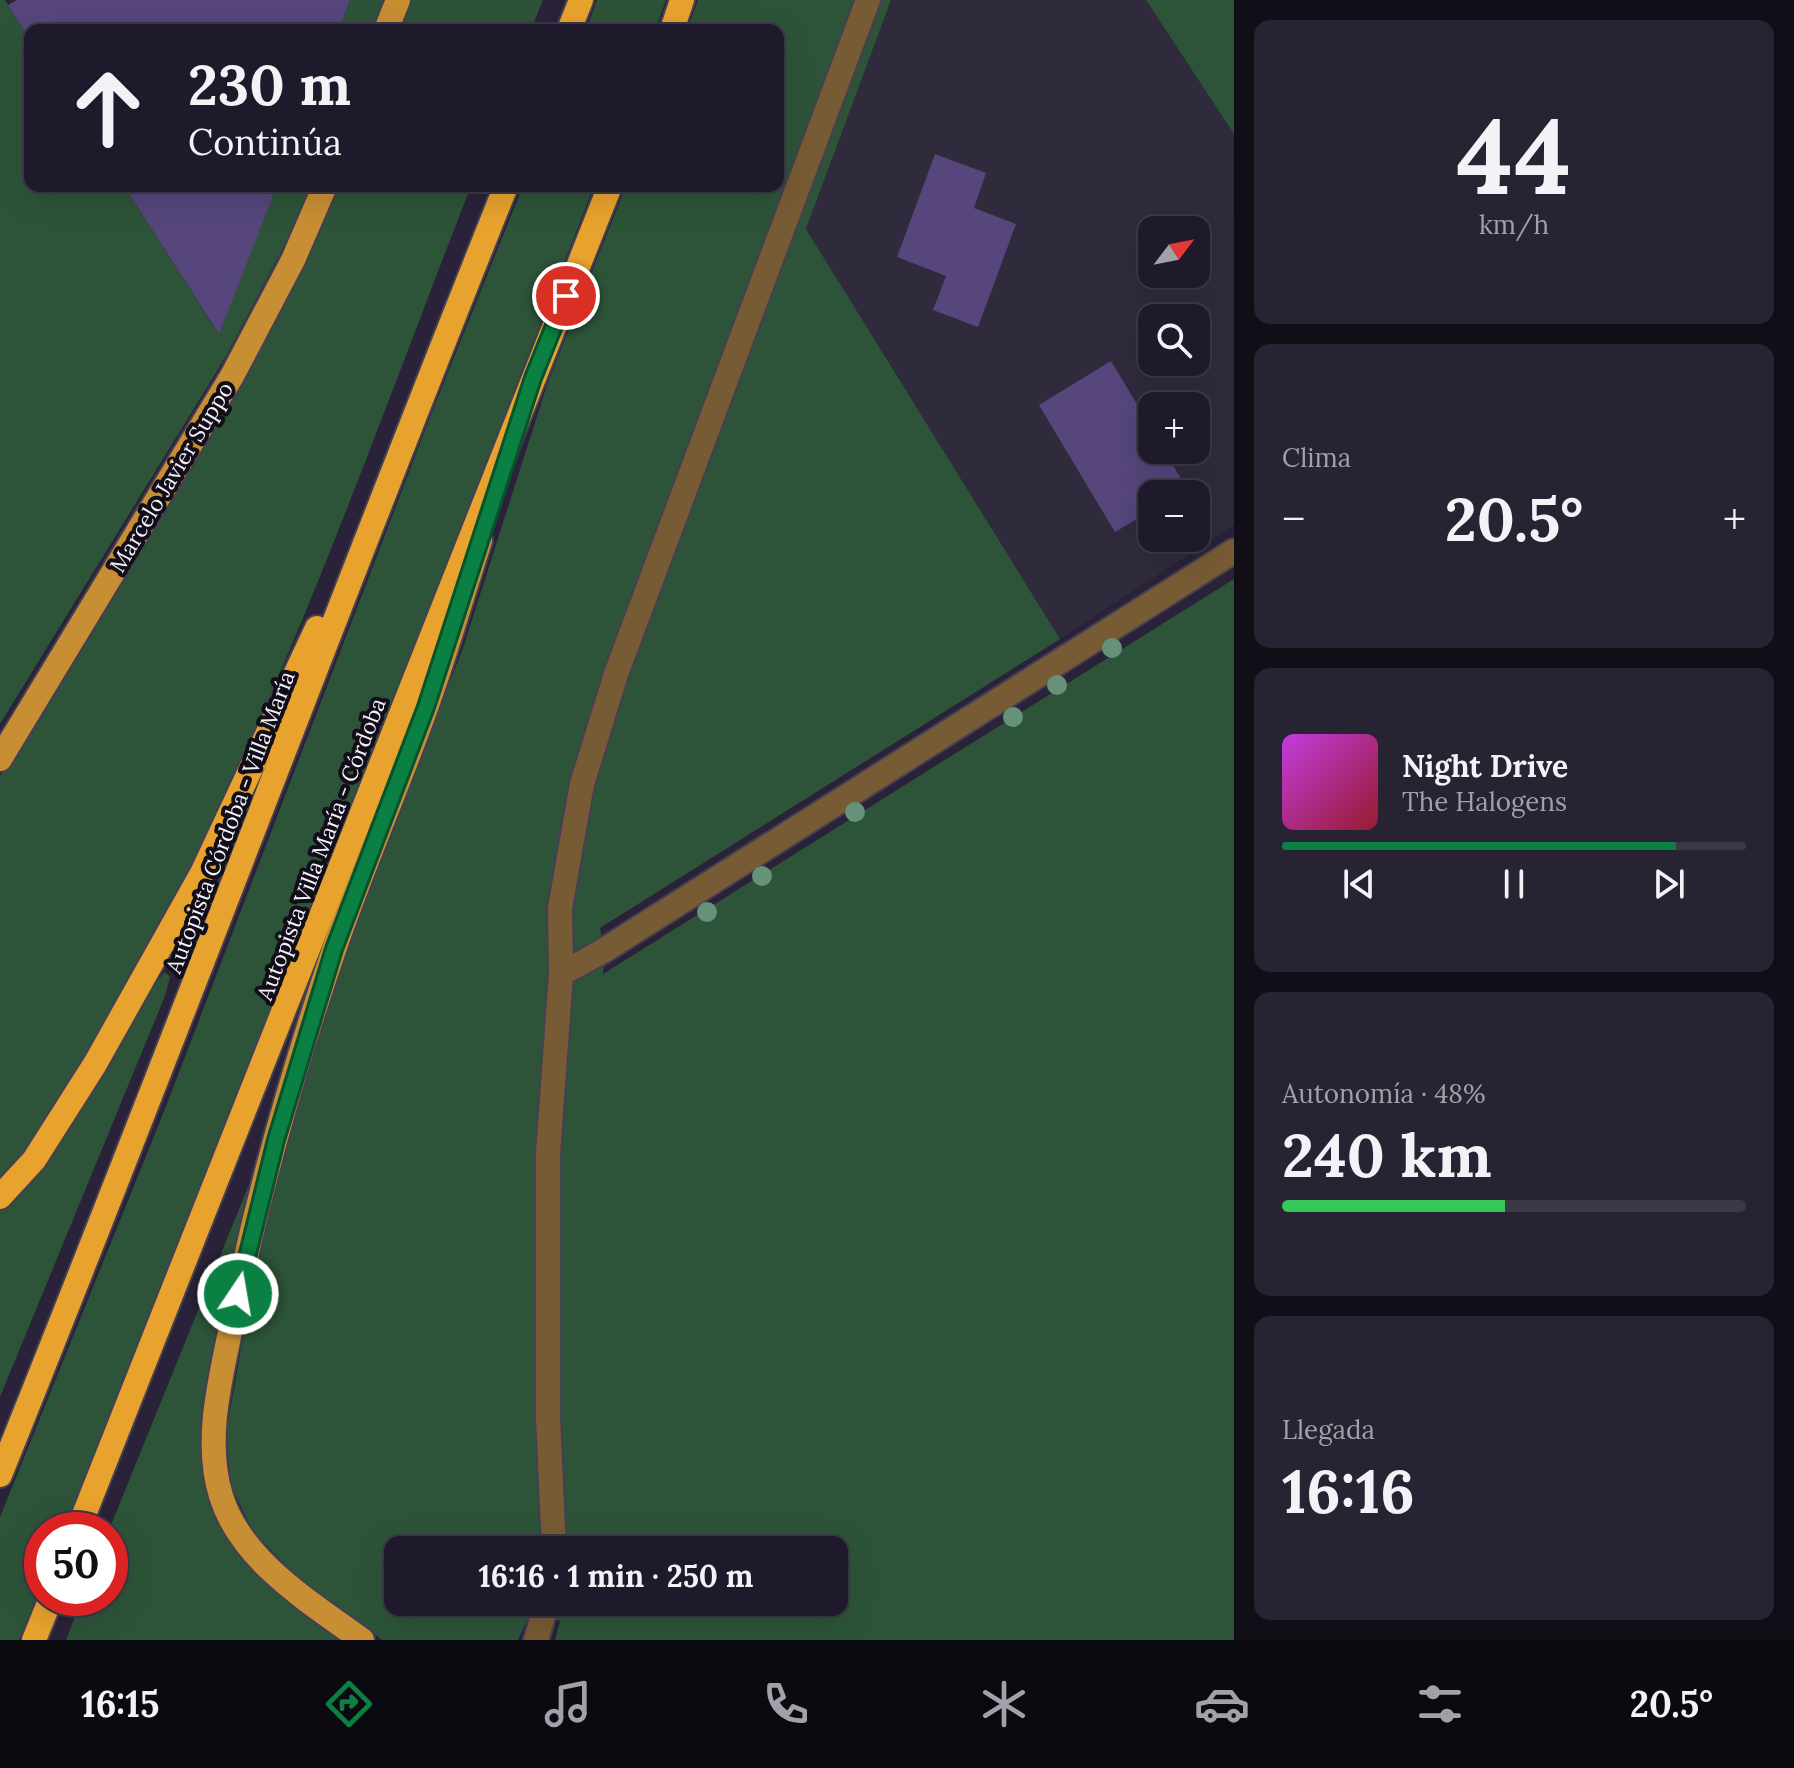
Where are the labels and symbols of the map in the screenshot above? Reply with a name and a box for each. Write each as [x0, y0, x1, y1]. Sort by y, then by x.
north arrow [1138, 216, 1210, 288]
pin [532, 262, 600, 330]
street label: Marcelo Javier Suppo [103, 377, 239, 577]
street label: Autopista Córdoba - Villa María [159, 667, 301, 978]
street label: Autopista Villa María - Córdoba [250, 694, 392, 1005]
position arrow [196, 1252, 280, 1336]
speed limit sign: 50 [24, 1512, 128, 1616]

